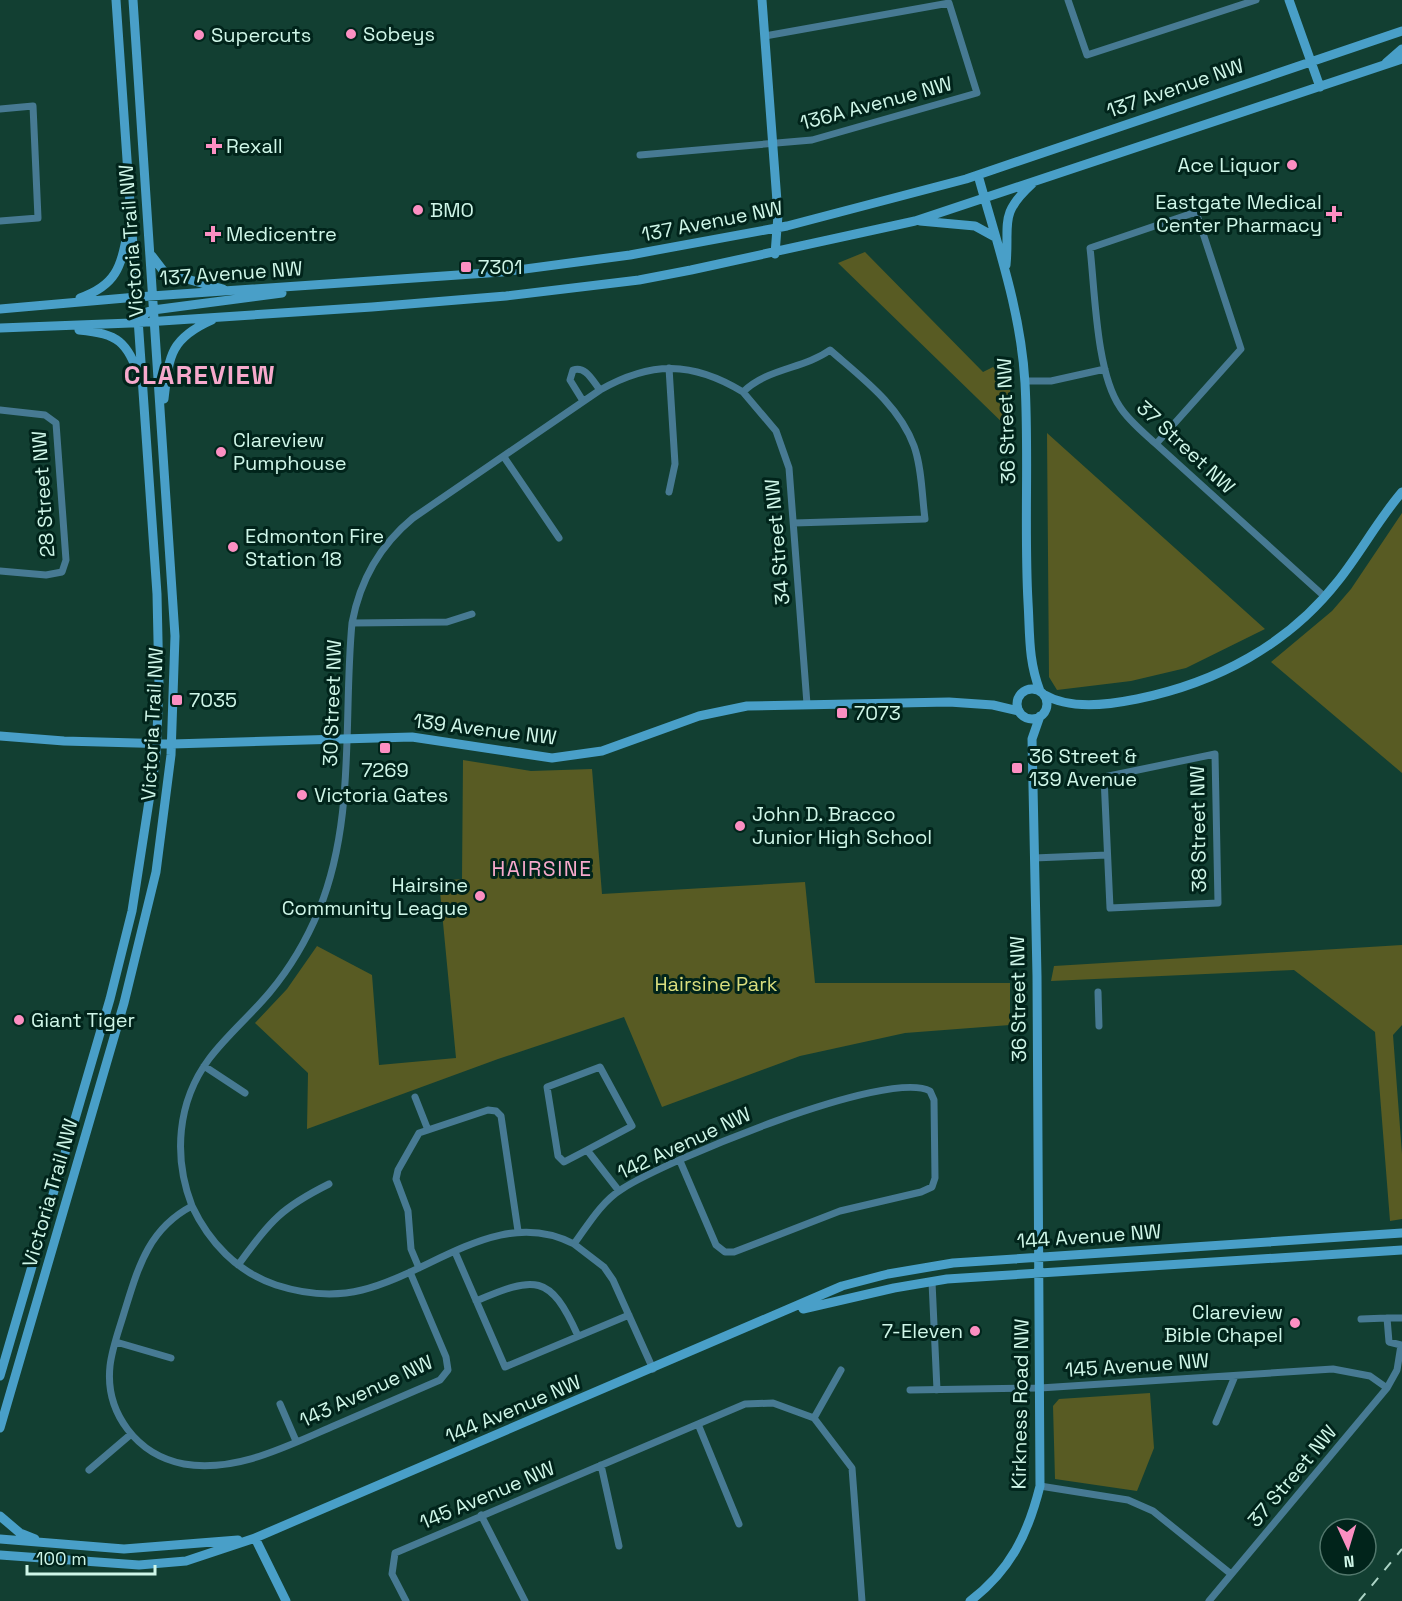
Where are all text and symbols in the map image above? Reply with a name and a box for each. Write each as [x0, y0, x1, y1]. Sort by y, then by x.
place label: Sobeys [363, 21, 435, 47]
place label: Supercuts [211, 22, 311, 48]
marker: Sobeys [344, 27, 358, 41]
marker: Supercuts [192, 28, 206, 42]
street label: 137 Avenue NW [1103, 52, 1247, 124]
street label: 136A Avenue NW [797, 70, 955, 136]
place label: Rexall [226, 133, 283, 159]
marker: Rexall [207, 139, 221, 153]
place label: Ace Liquor [1178, 152, 1280, 178]
marker: Ace Liquor [1285, 158, 1299, 172]
street label: Victoria Trail NW [113, 164, 149, 318]
place label: Eastgate Medical Center Pharmacy [1155, 189, 1322, 238]
street label: 137 Avenue NW [639, 195, 785, 247]
place label: BMO [430, 197, 474, 223]
marker: BMO [411, 203, 425, 217]
marker: Eastgate Medical Center Pharmacy [1327, 207, 1341, 221]
place label: Medicentre [226, 221, 337, 247]
marker: Medicentre [204, 225, 222, 243]
place label: 7301 [478, 254, 523, 280]
street label: 137 Avenue NW [159, 255, 303, 291]
marker: 7301 [459, 260, 473, 274]
street label: 36 Street NW [991, 357, 1021, 485]
district label: CLAREVIEW [124, 358, 276, 392]
street label: 37 Street NW [1131, 395, 1241, 499]
place label: Clareview Pumphouse [233, 427, 347, 476]
street label: 28 Street NW [26, 430, 60, 558]
marker: Clareview Pumphouse [214, 445, 228, 459]
street label: 34 Street NW [759, 478, 795, 606]
place label: Edmonton Fire Station 18 [245, 523, 384, 572]
marker: Edmonton Fire Station 18 [226, 540, 240, 554]
street label: 30 Street NW [317, 639, 347, 767]
street label: Victoria Trail NW [135, 647, 169, 801]
place label: 7035 [189, 687, 237, 713]
marker: 7035 [170, 693, 184, 707]
place label: 7073 [854, 700, 901, 726]
marker: 7073 [835, 706, 849, 720]
street label: 139 Avenue NW [412, 707, 558, 751]
marker: 7269 [378, 741, 392, 755]
place label: 36 Street & 139 Avenue [1029, 743, 1137, 792]
place label: 7269 [361, 757, 409, 783]
marker: 36 Street & 139 Avenue [1010, 761, 1024, 775]
street label: 38 Street NW [1184, 765, 1212, 893]
place label: Victoria Gates [314, 782, 448, 808]
marker: Victoria Gates [295, 788, 309, 802]
place label: John D. Bracco Junior High School [752, 801, 932, 850]
marker: John D. Bracco Junior High School [733, 819, 747, 833]
district label: HAIRSINE [491, 855, 593, 882]
place label: Hairsine Community League [282, 872, 468, 921]
marker: Hairsine Community League [473, 889, 487, 903]
street label: 36 Street NW [1004, 936, 1032, 1062]
park label: Hairsine Park [654, 971, 778, 997]
place label: Giant Tiger [31, 1007, 135, 1033]
marker: Giant Tiger [12, 1013, 26, 1027]
street label: 142 Avenue NW [613, 1101, 755, 1185]
street label: Victoria Trail NW [16, 1116, 84, 1270]
street label: 144 Avenue NW [1016, 1218, 1162, 1254]
place label: Clareview Bible Chapel [1164, 1299, 1283, 1348]
marker: Clareview Bible Chapel [1288, 1316, 1302, 1330]
place label: 7-Eleven [882, 1318, 963, 1344]
street label: Kirkness Road NW [1006, 1318, 1034, 1490]
marker: 7-Eleven [968, 1324, 982, 1338]
street label: 145 Avenue NW [1064, 1347, 1210, 1383]
street label: 143 Avenue NW [295, 1349, 437, 1433]
street label: 144 Avenue NW [441, 1369, 585, 1449]
street label: 37 Street NW [1242, 1420, 1342, 1532]
street label: 145 Avenue NW [416, 1455, 558, 1535]
north arrow [1318, 1517, 1378, 1577]
scale bar [27, 1538, 154, 1576]
text: 100 m [36, 1547, 87, 1570]
text: N [1343, 1551, 1355, 1572]

